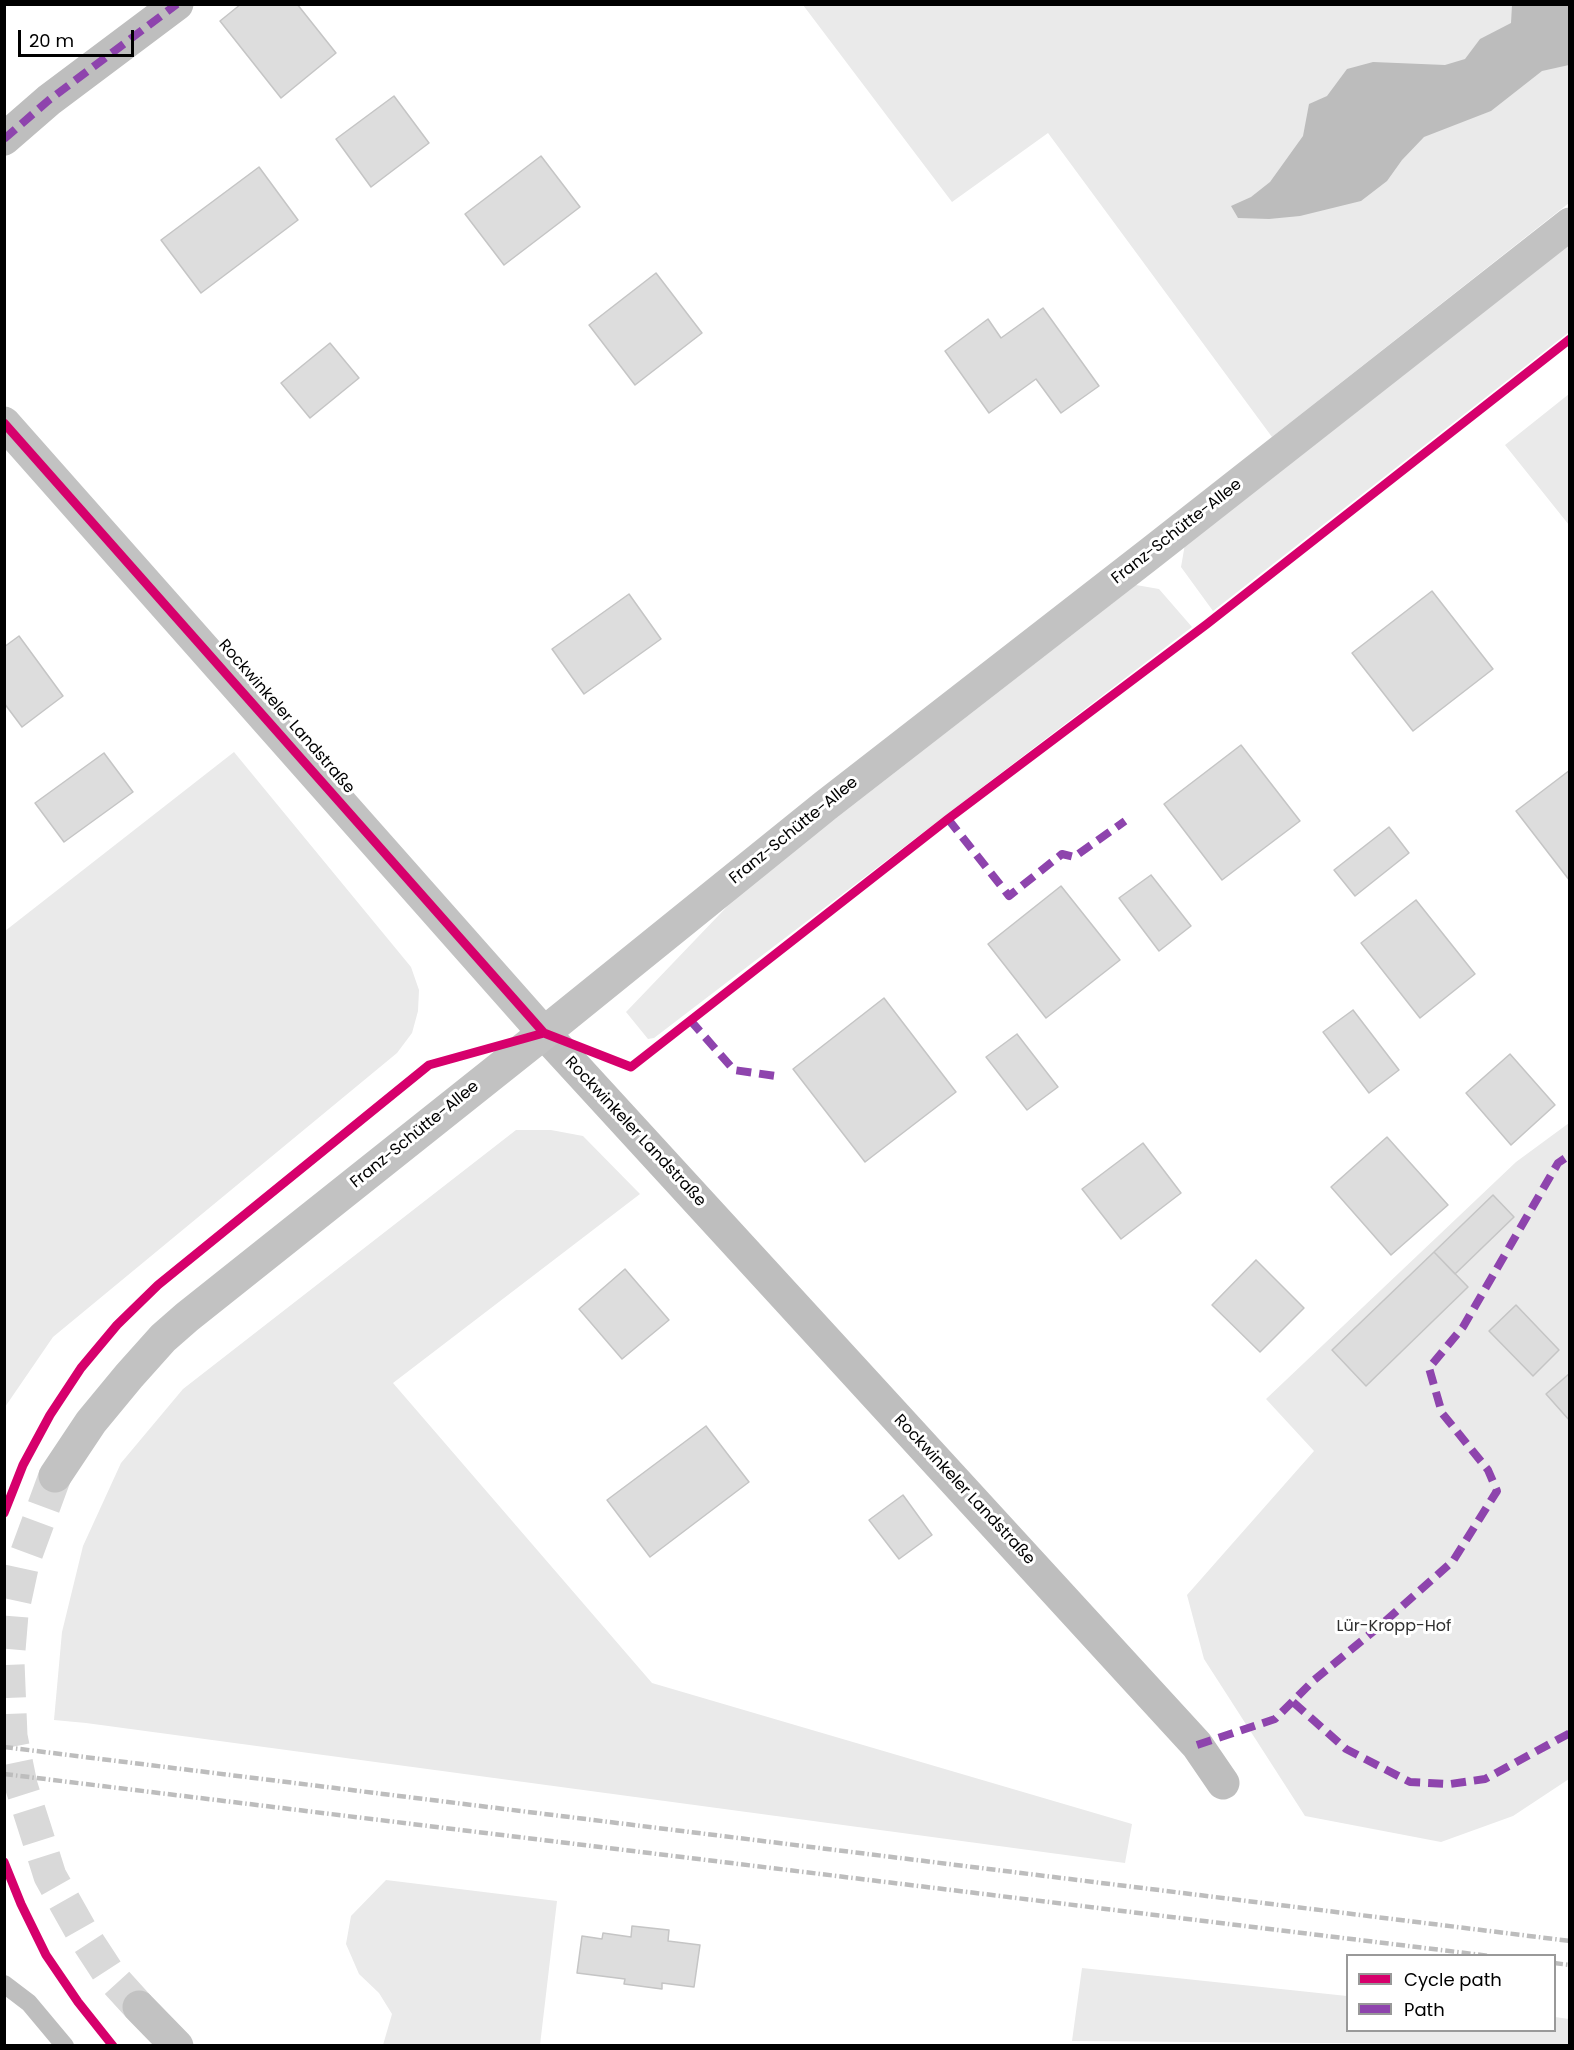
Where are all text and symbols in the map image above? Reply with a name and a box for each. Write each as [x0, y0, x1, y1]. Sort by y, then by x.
scale bar [21, 18, 136, 56]
text: 20 m [29, 28, 74, 53]
street label: Franz-Schütte-Allee [1108, 475, 1246, 589]
street label: Rockwinkeler Landstraße [214, 636, 358, 798]
street label: Franz-Schütte-Allee [726, 773, 862, 889]
street label: Rockwinkeler Landstraße [560, 1053, 710, 1211]
street label: Franz-Schütte-Allee [347, 1077, 483, 1193]
street label: Rockwinkeler Landstraße [889, 1411, 1039, 1569]
park label: Lür-Kropp-Hof [1337, 1617, 1451, 1637]
legend [1346, 1954, 1556, 2032]
text: Cycle path [1404, 1967, 1502, 1992]
text: Path [1404, 1997, 1445, 2022]

